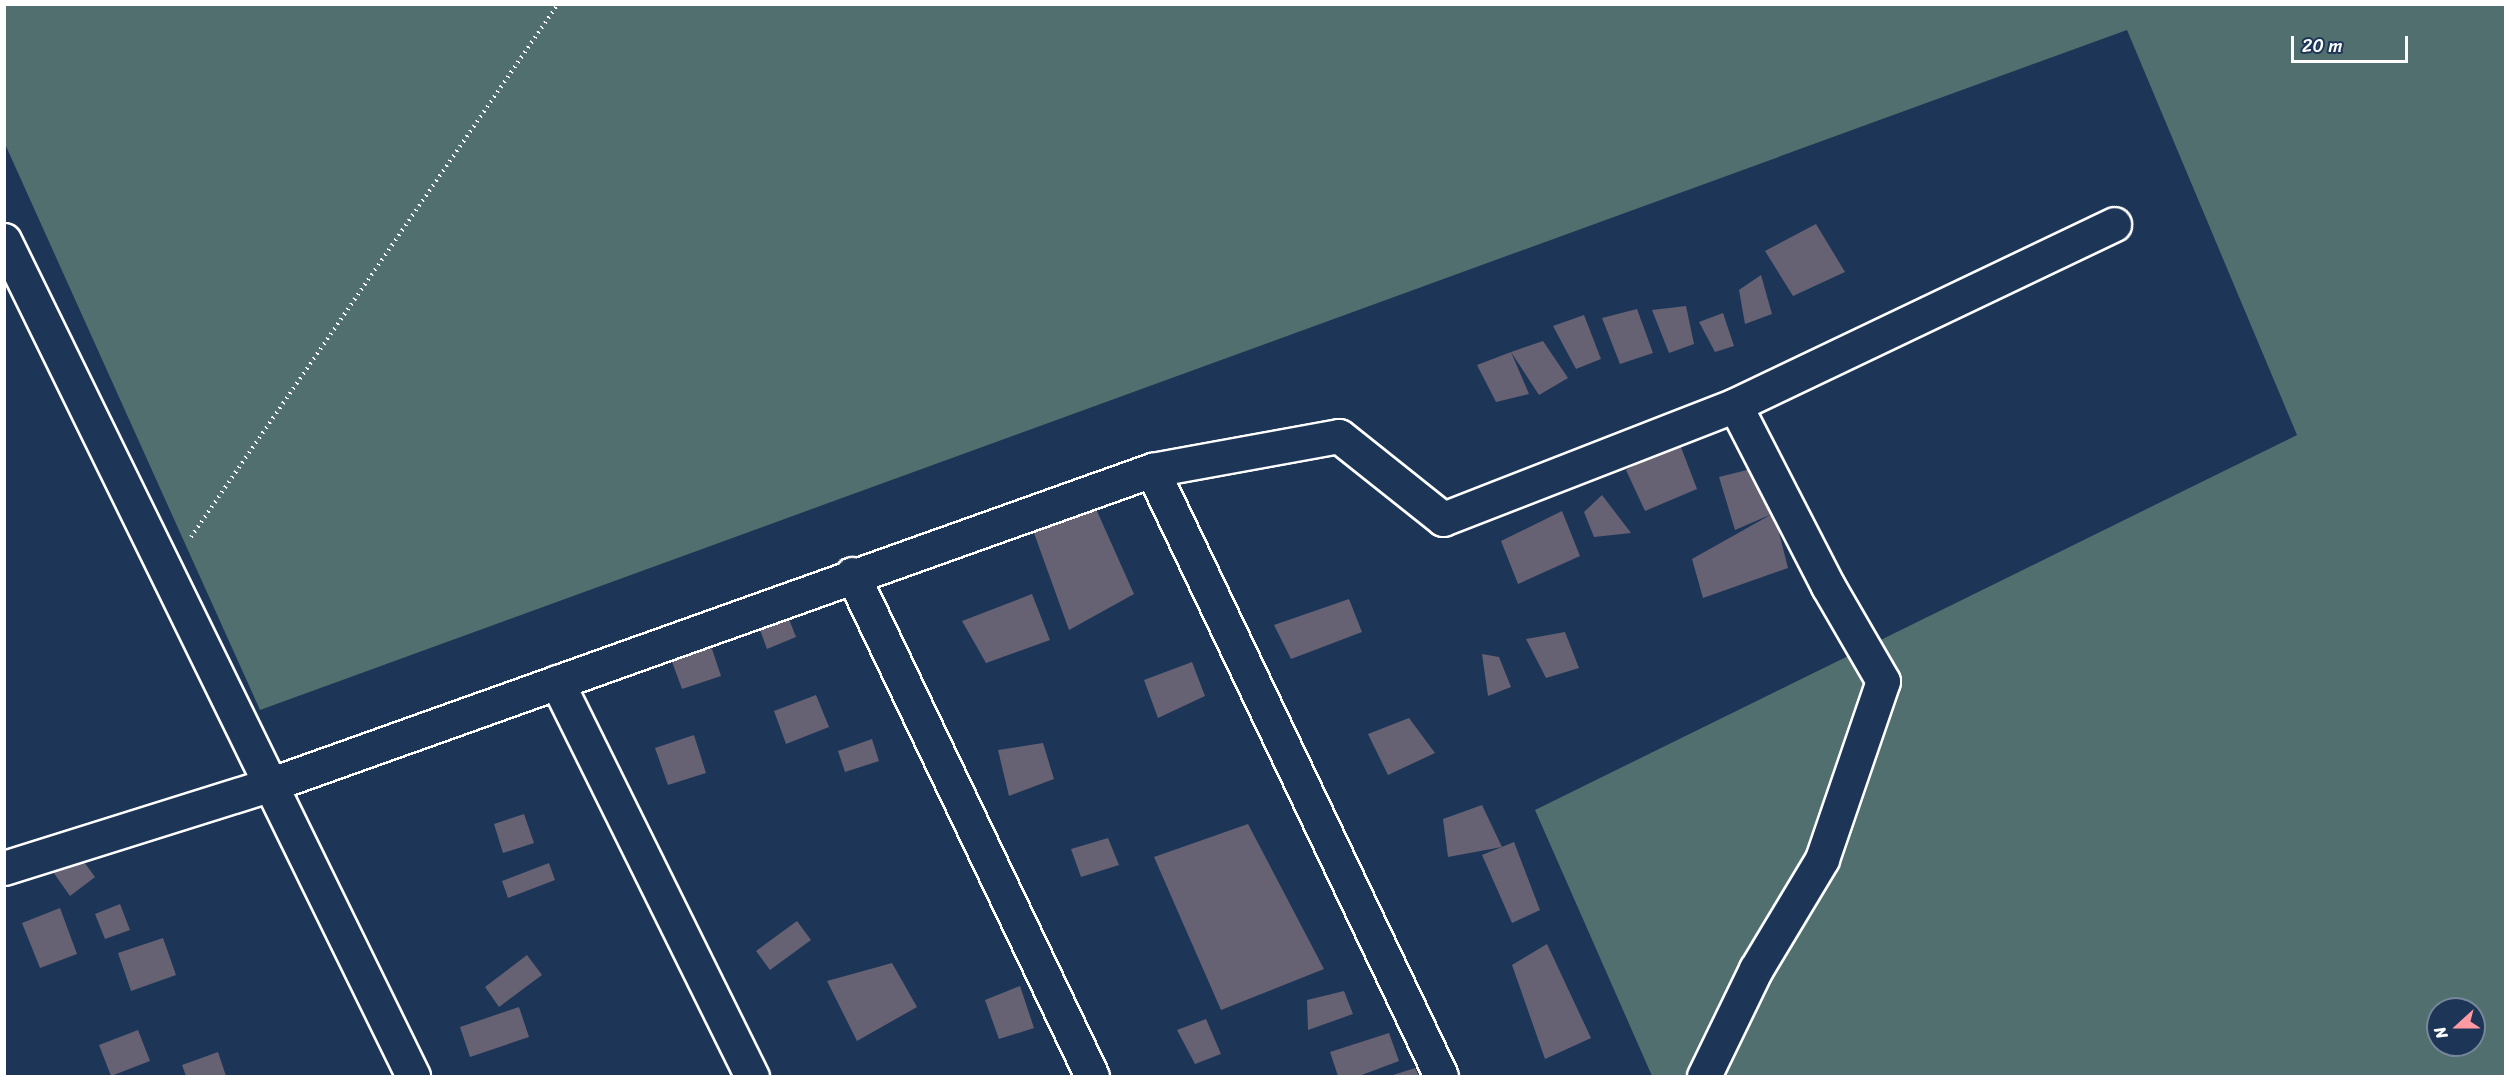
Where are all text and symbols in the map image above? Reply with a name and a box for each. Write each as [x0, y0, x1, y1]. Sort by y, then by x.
scale bar [2294, 24, 2411, 62]
text: 20 m [2302, 30, 2342, 62]
north arrow [2426, 997, 2486, 1057]
text: N [2425, 1023, 2456, 1043]

